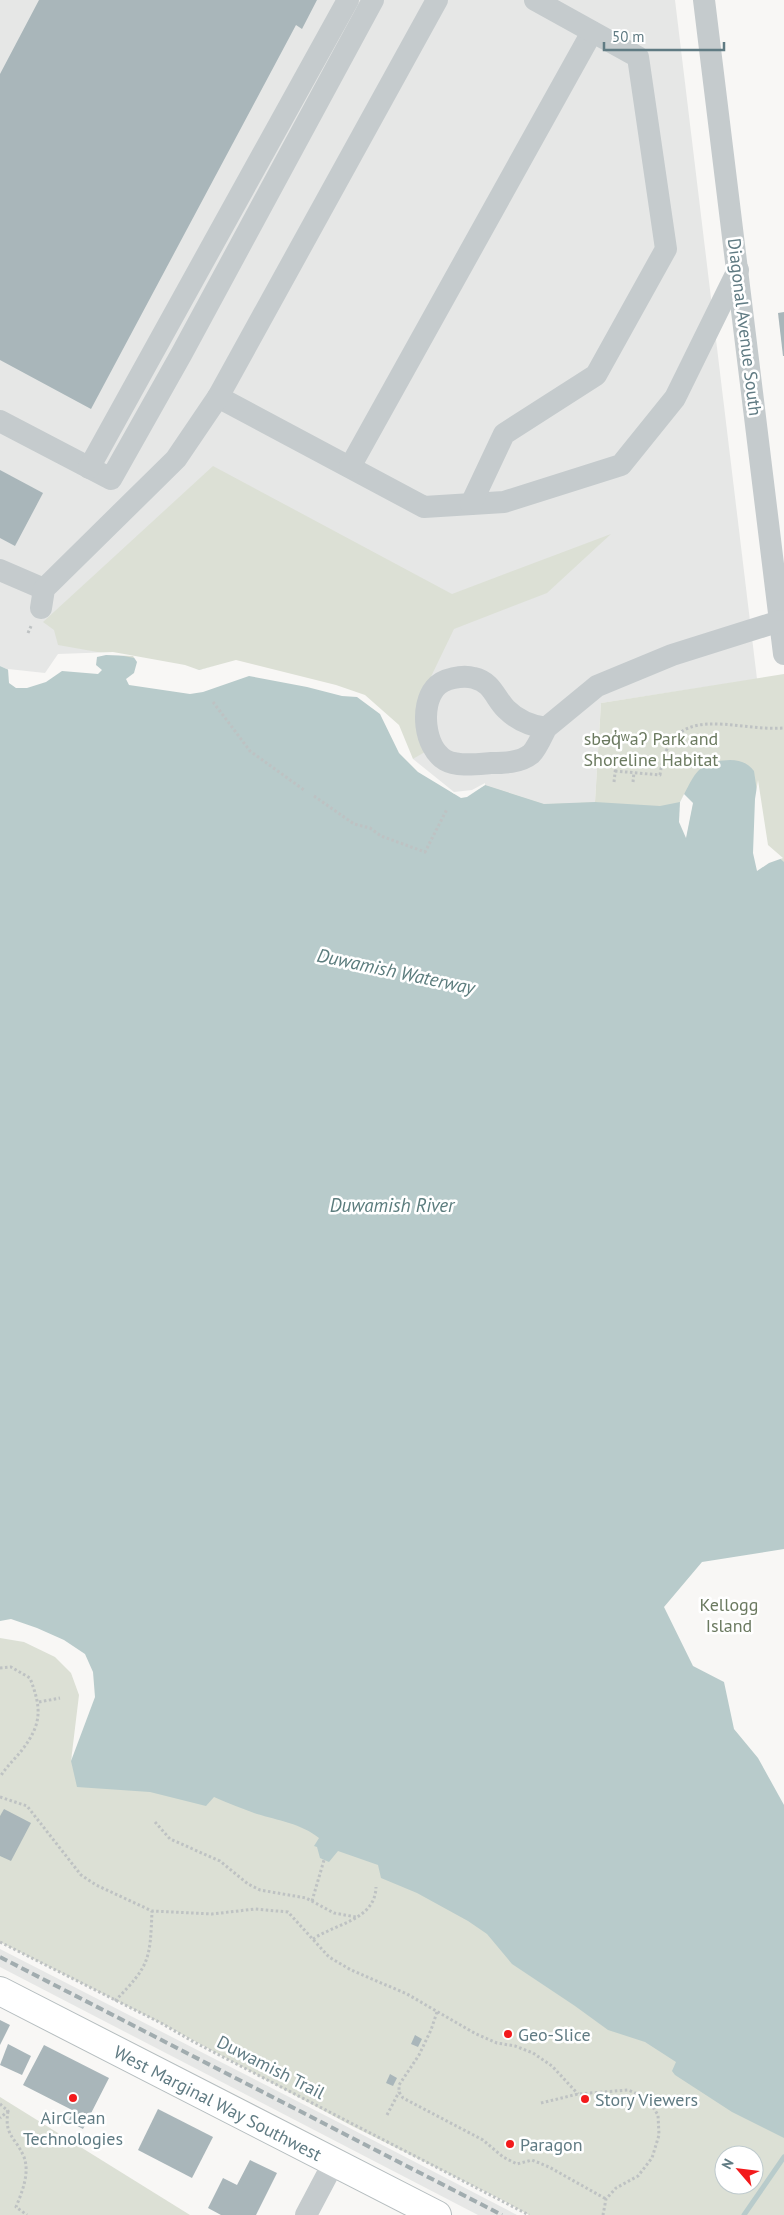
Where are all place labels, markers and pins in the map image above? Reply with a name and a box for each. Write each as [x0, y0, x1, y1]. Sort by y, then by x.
place label: Geo-Slice [518, 2023, 591, 2046]
marker: Geo-Slice [502, 2028, 514, 2040]
place label: Story Viewers [595, 2088, 698, 2111]
marker: AirClean Technologies [67, 2092, 79, 2104]
marker: Story Viewers [579, 2093, 591, 2105]
place label: AirClean Technologies [23, 2106, 123, 2150]
place label: Paragon [520, 2133, 583, 2156]
marker: Paragon [504, 2138, 516, 2150]

